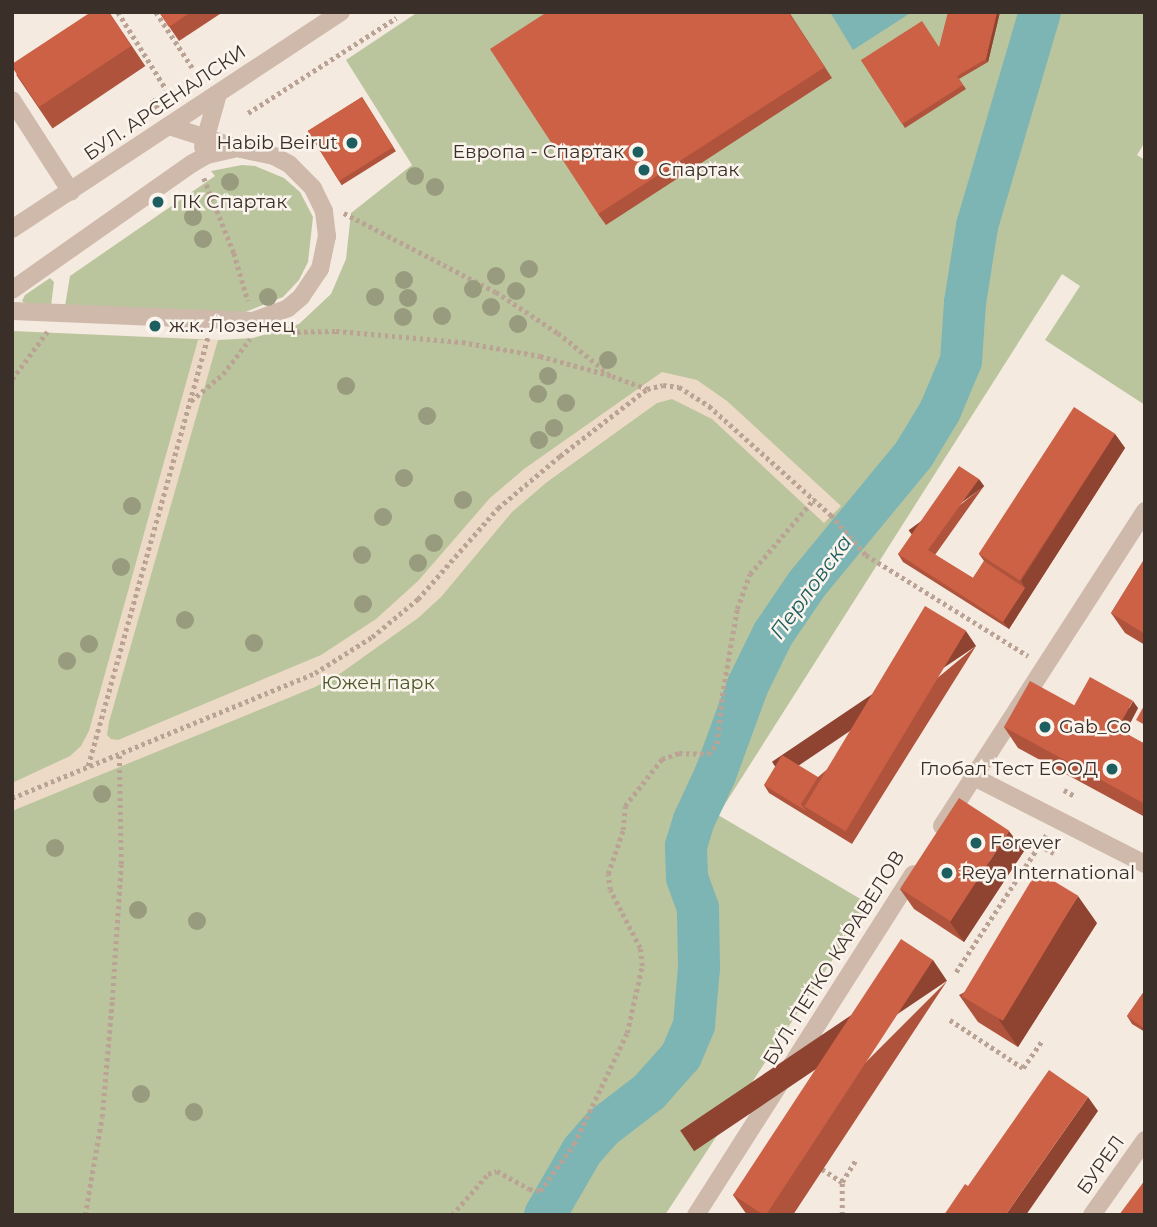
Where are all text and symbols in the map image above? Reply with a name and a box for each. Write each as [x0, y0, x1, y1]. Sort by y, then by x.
street label: БУЛ. АРСЕНАЛСКИ [80, 40, 250, 166]
place label: Habib Beirut [216, 132, 338, 154]
marker: Habib Beirut [344, 135, 360, 151]
place label: Европа - Спартак [452, 141, 624, 163]
marker: Европа - Спартак [630, 144, 646, 160]
place label: Спартак [658, 159, 739, 181]
marker: Спартак [636, 162, 652, 178]
place label: ПК Спартак [172, 191, 287, 213]
marker: ПК Спартак [150, 194, 166, 210]
place label: ж.к. Лозенец [169, 315, 295, 337]
marker: ж.к. Лозенец [147, 318, 163, 334]
water label: Перловска [765, 530, 857, 644]
park label: Южен парк [321, 672, 435, 694]
place label: Gab_Co [1059, 716, 1131, 738]
marker: Gab_Co [1037, 719, 1053, 735]
place label: Глобал Тест ЕООД [920, 758, 1098, 780]
marker: Глобал Тест ЕООД [1104, 761, 1120, 777]
place label: Forever [990, 832, 1061, 854]
marker: Forever [968, 835, 984, 851]
street label: БУЛ. ПЕТКО КАРАВЕЛОВ [758, 846, 910, 1070]
place label: Reya International [961, 862, 1135, 884]
marker: Reya International [939, 865, 955, 881]
street label: БУРЕЛ [1073, 1131, 1129, 1199]

